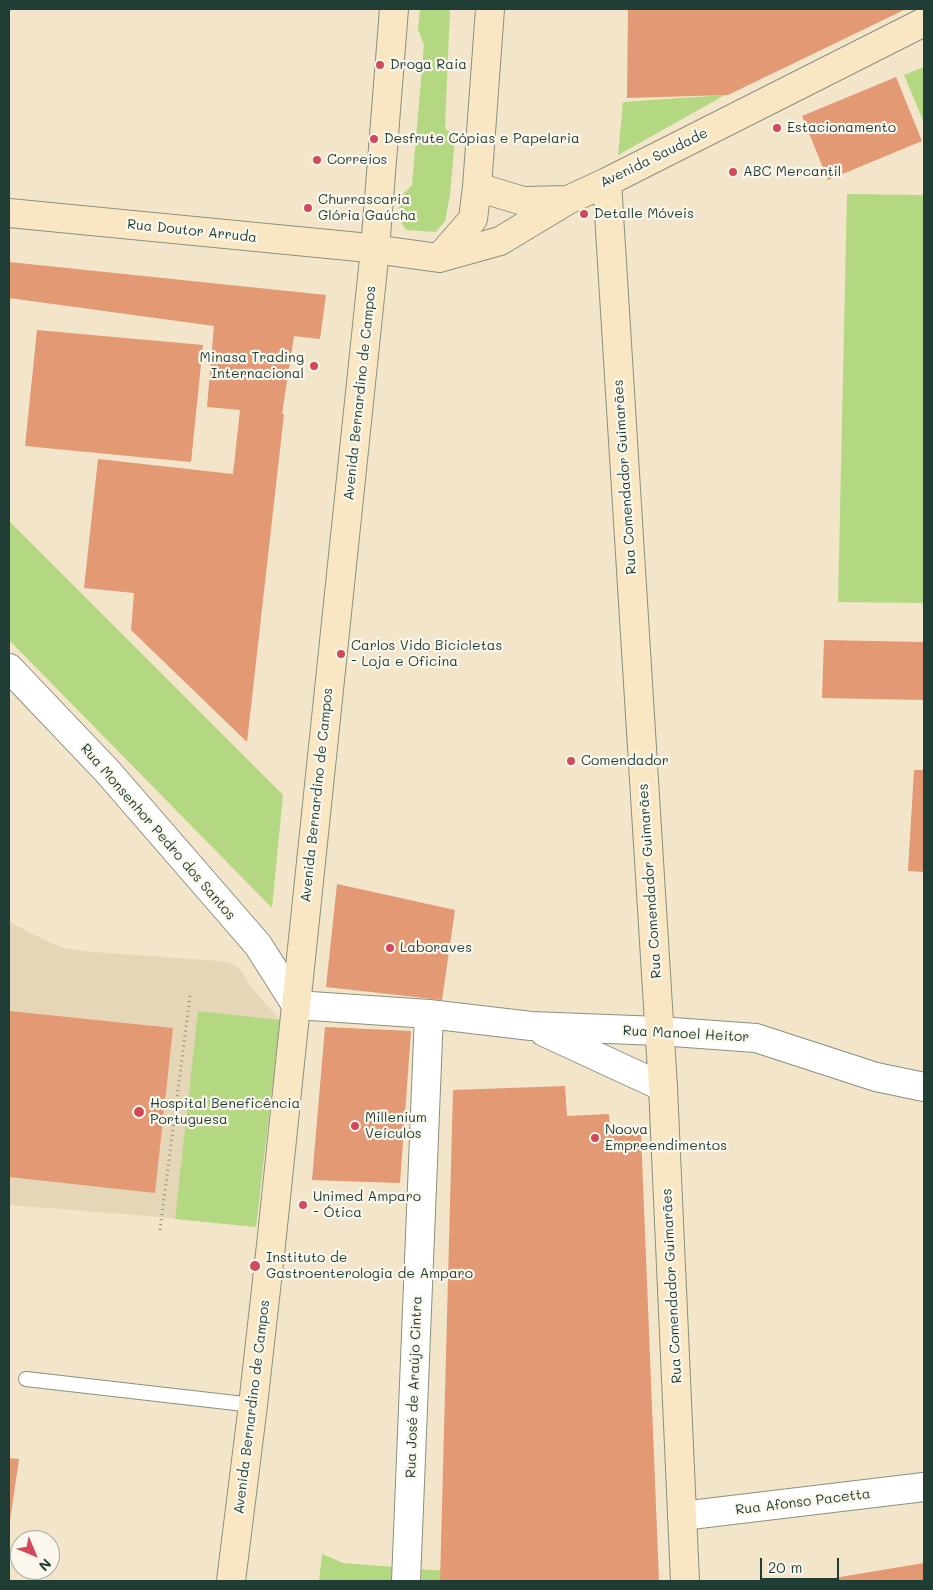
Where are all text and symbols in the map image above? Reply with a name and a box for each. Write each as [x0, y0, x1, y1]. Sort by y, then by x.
place label: Droga Raia [390, 57, 467, 73]
marker: Droga Raia [374, 59, 386, 71]
place label: Estacionamento [787, 120, 896, 136]
marker: Estacionamento [771, 122, 783, 134]
street label: Avenida Saudade [597, 125, 711, 191]
place label: Desfrute Cópias e Papelaria [384, 131, 580, 147]
marker: Desfrute Cópias e Papelaria [368, 133, 380, 145]
place label: Correios [327, 152, 387, 168]
marker: Correios [311, 154, 323, 166]
place label: ABC Mercantil [743, 164, 841, 180]
marker: ABC Mercantil [727, 166, 739, 178]
place label: Churrascaria Glória Gaúcha [318, 192, 416, 224]
marker: Churrascaria Glória Gaúcha [302, 202, 314, 214]
place label: Detalle Móveis [594, 206, 694, 222]
marker: Detalle Móveis [578, 208, 590, 220]
street label: Rua Doutor Arruda [126, 216, 258, 246]
street label: Avenida Bernardino de Campos [340, 285, 380, 501]
place label: Minasa Trading Internacional [199, 350, 304, 382]
marker: Minasa Trading Internacional [308, 360, 320, 372]
street label: Rua Comendador Guimarães [610, 379, 640, 575]
place label: Carlos Vido Bicicletas - Loja e Oficina [351, 638, 502, 670]
marker: Carlos Vido Bicicletas - Loja e Oficina [335, 648, 347, 660]
street label: Avenida Bernardino de Campos [297, 687, 337, 903]
street label: Rua Monsenhor Pedro dos Santos [77, 740, 239, 924]
place label: Comendador [581, 753, 669, 769]
marker: Comendador [565, 755, 577, 767]
street label: Rua Comendador Guimarães [635, 783, 665, 979]
place label: Laboraves [400, 940, 472, 956]
marker: Laboraves [384, 942, 396, 954]
street label: Rua Manoel Heitor [622, 1022, 750, 1046]
place label: Hospital Beneficência Portuguesa [150, 1096, 300, 1128]
marker: Hospital Beneficência Portuguesa [132, 1105, 146, 1119]
place label: Millenium Veículos [365, 1110, 427, 1142]
marker: Millenium Veículos [349, 1120, 361, 1132]
place label: Noova Empreendimentos [605, 1122, 727, 1154]
marker: Noova Empreendimentos [589, 1132, 601, 1144]
street label: Rua Comendador Guimarães [658, 1188, 686, 1384]
place label: Unimed Amparo - Ótica [313, 1189, 421, 1222]
marker: Unimed Amparo - Ótica [297, 1199, 309, 1211]
place label: Instituto de Gastroenterologia de Amparo [266, 1250, 473, 1282]
marker: Instituto de Gastroenterologia de Amparo [248, 1259, 262, 1273]
street label: Rua José de Araújo Cintra [402, 1296, 426, 1478]
street label: Avenida Bernardino de Campos [231, 1299, 273, 1515]
street label: Rua Afonso Pacetta [735, 1485, 871, 1519]
north arrow [10, 1530, 60, 1580]
scale bar [763, 1548, 842, 1580]
text: N [35, 1555, 56, 1576]
text: 20 m [768, 1557, 802, 1577]

